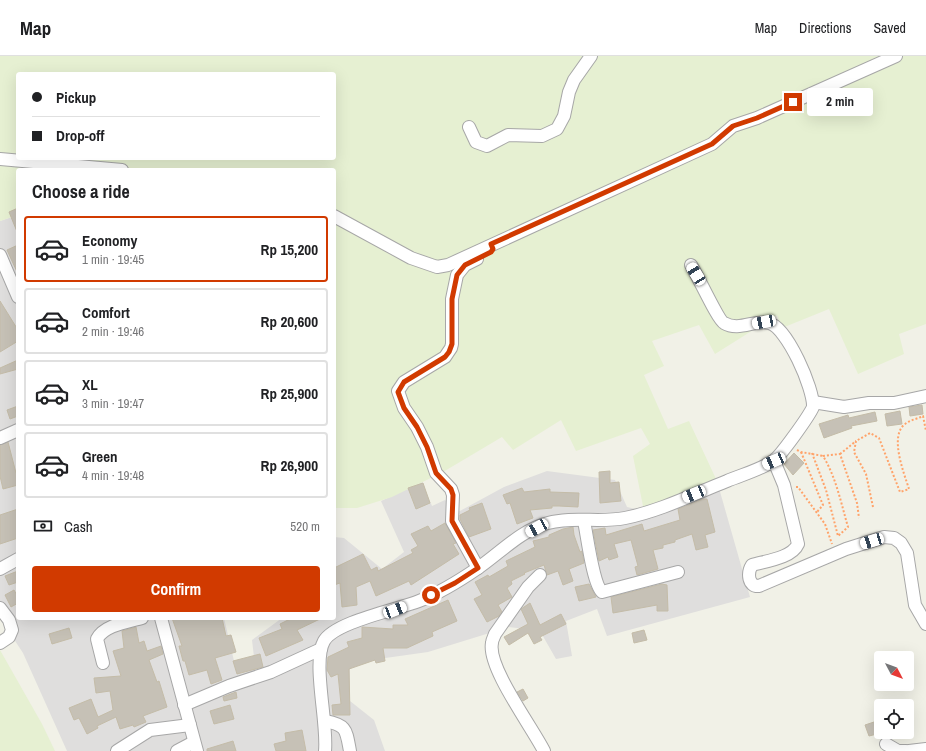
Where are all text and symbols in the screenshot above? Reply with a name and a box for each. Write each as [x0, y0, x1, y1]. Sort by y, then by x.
text: Map [20, 15, 51, 41]
text: Map [755, 19, 777, 37]
text: Directions [799, 19, 851, 37]
text: Saved [873, 19, 906, 37]
text: Pickup [56, 87, 96, 108]
callout: 2 min [807, 88, 873, 116]
route end [784, 93, 802, 111]
text: 2 min [826, 93, 854, 110]
text: Drop-off [56, 125, 105, 146]
text: Choose a ride [32, 179, 130, 204]
text: Economy [82, 230, 137, 251]
icon: car [34, 231, 70, 267]
text: Rp 15,200 [261, 239, 318, 260]
text: 1 min · 19:45 [82, 251, 144, 268]
car [685, 261, 707, 287]
text: Comfort [82, 302, 130, 323]
icon: car [34, 303, 70, 339]
text: Rp 20,600 [261, 311, 318, 332]
car [751, 314, 777, 330]
text: 2 min · 19:46 [82, 323, 144, 340]
text: XL [82, 374, 98, 395]
icon: car [34, 375, 70, 411]
text: Rp 25,900 [261, 383, 318, 404]
text: 3 min · 19:47 [82, 395, 144, 412]
text: Green [82, 446, 118, 467]
icon: car [34, 447, 70, 483]
car [761, 451, 787, 471]
text: Rp 26,900 [261, 455, 318, 476]
text: 4 min · 19:48 [82, 467, 144, 484]
car [681, 484, 707, 504]
icon: cash [32, 515, 54, 537]
text: Cash [64, 516, 93, 537]
car [524, 517, 550, 539]
text: 520 m [290, 518, 320, 535]
car [859, 532, 885, 550]
button: Confirm [32, 566, 320, 612]
route start [422, 586, 440, 604]
car [382, 600, 408, 620]
north arrow [874, 651, 914, 691]
map controls [874, 651, 914, 739]
button: locate [874, 699, 914, 739]

